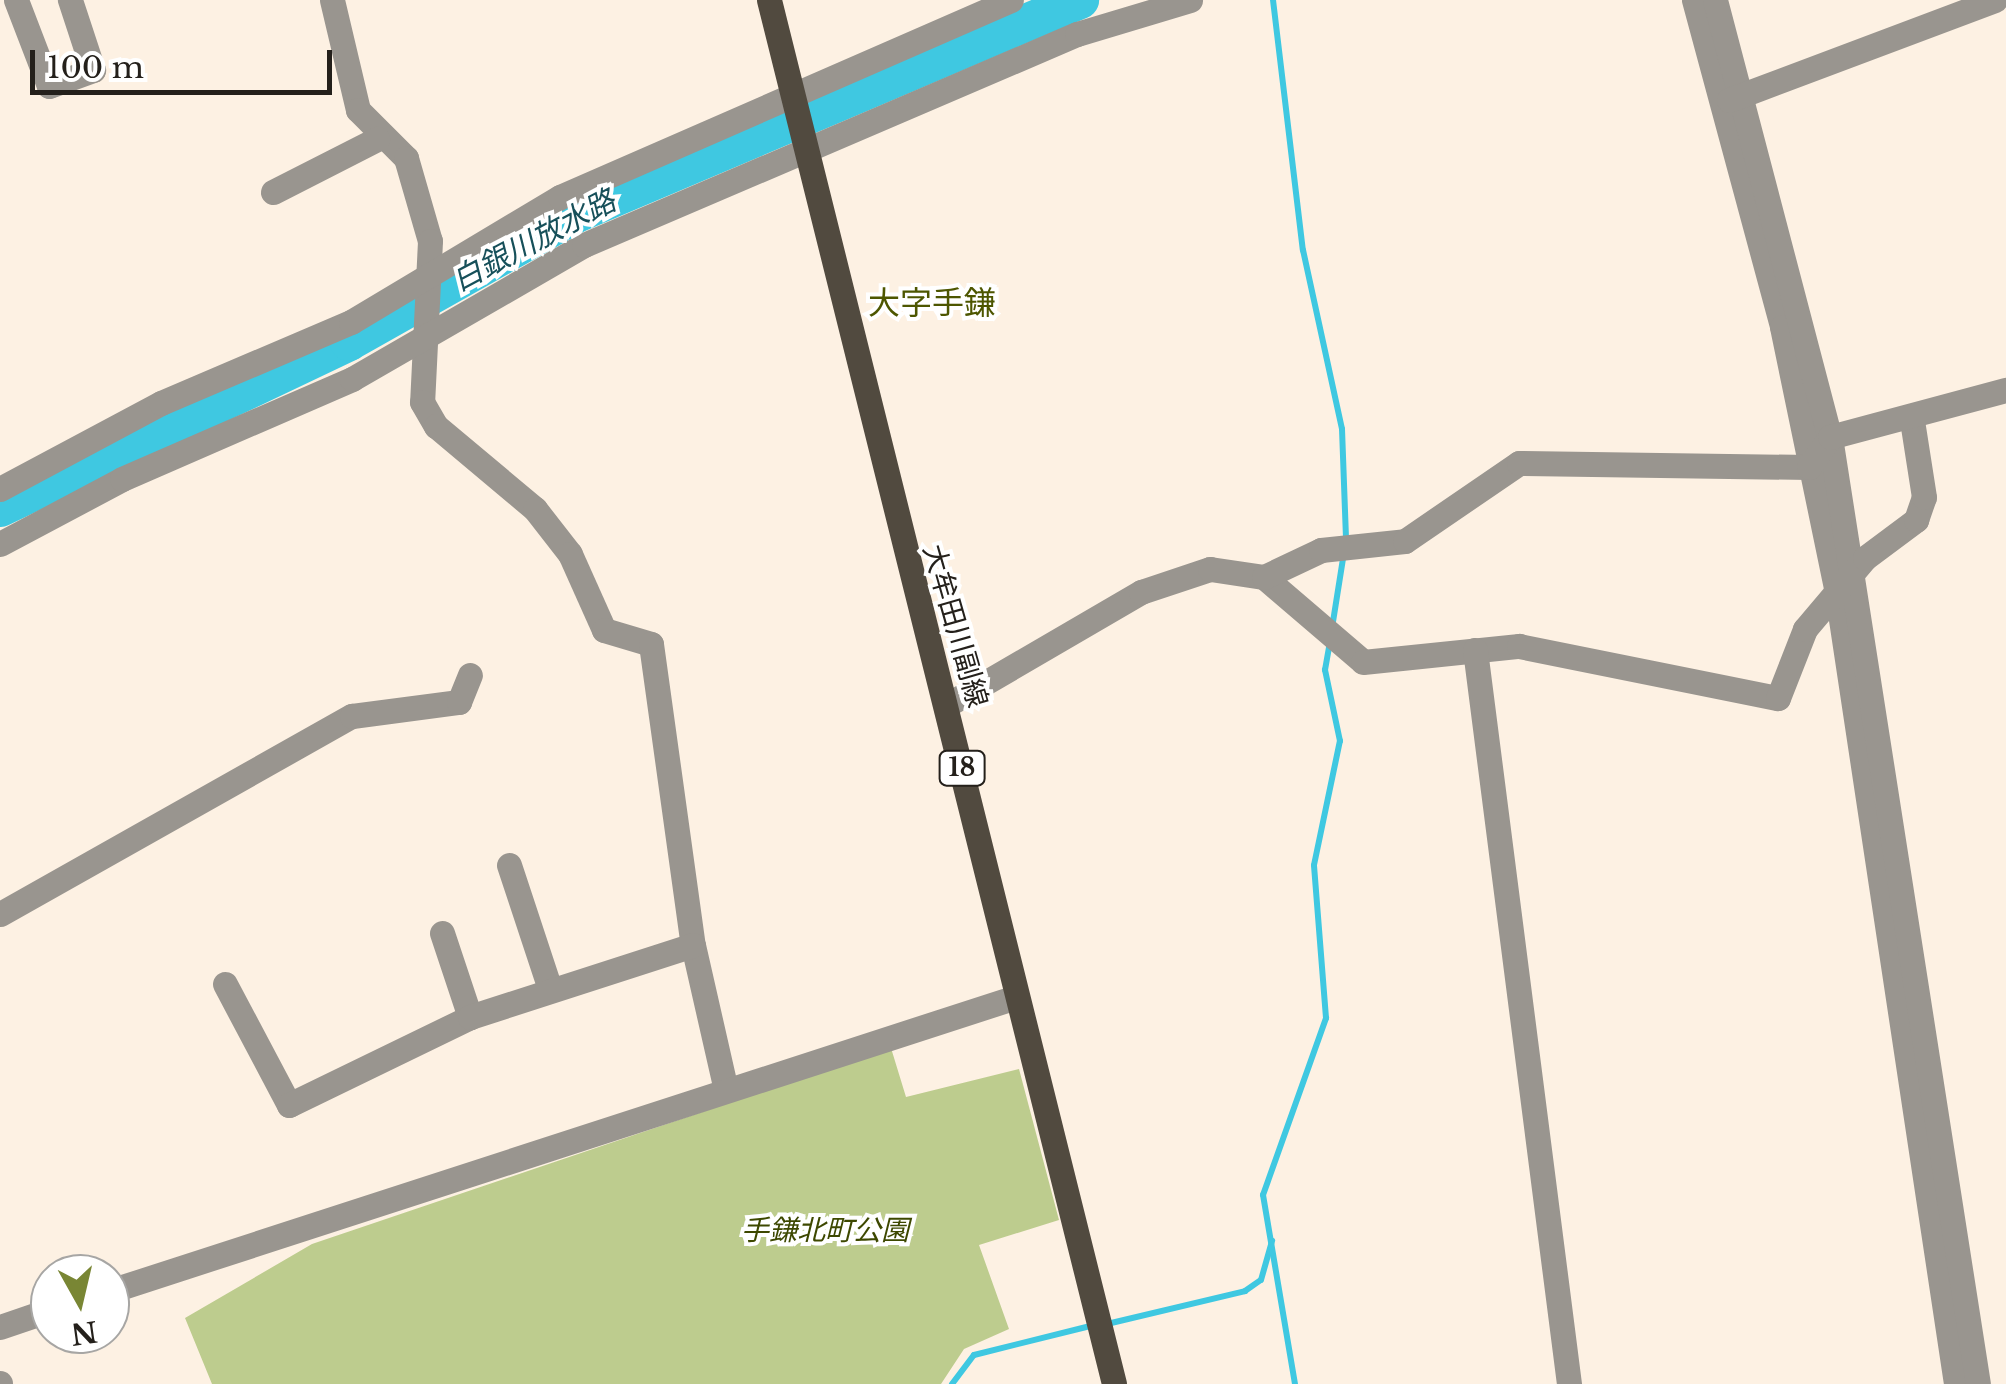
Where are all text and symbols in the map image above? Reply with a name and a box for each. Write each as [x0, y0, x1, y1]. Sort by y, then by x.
scale bar [35, 30, 338, 92]
text: 100 m [47, 49, 144, 86]
water label: 白銀川放水路 [446, 183, 622, 299]
district label: 大字手鎌 [868, 284, 996, 322]
street label: 大牟田川副線 [916, 541, 994, 711]
road number: 18 [937, 748, 987, 788]
park label: 手鎌北町公園 [741, 1214, 909, 1248]
north arrow [30, 1254, 130, 1354]
text: N [69, 1313, 99, 1351]

